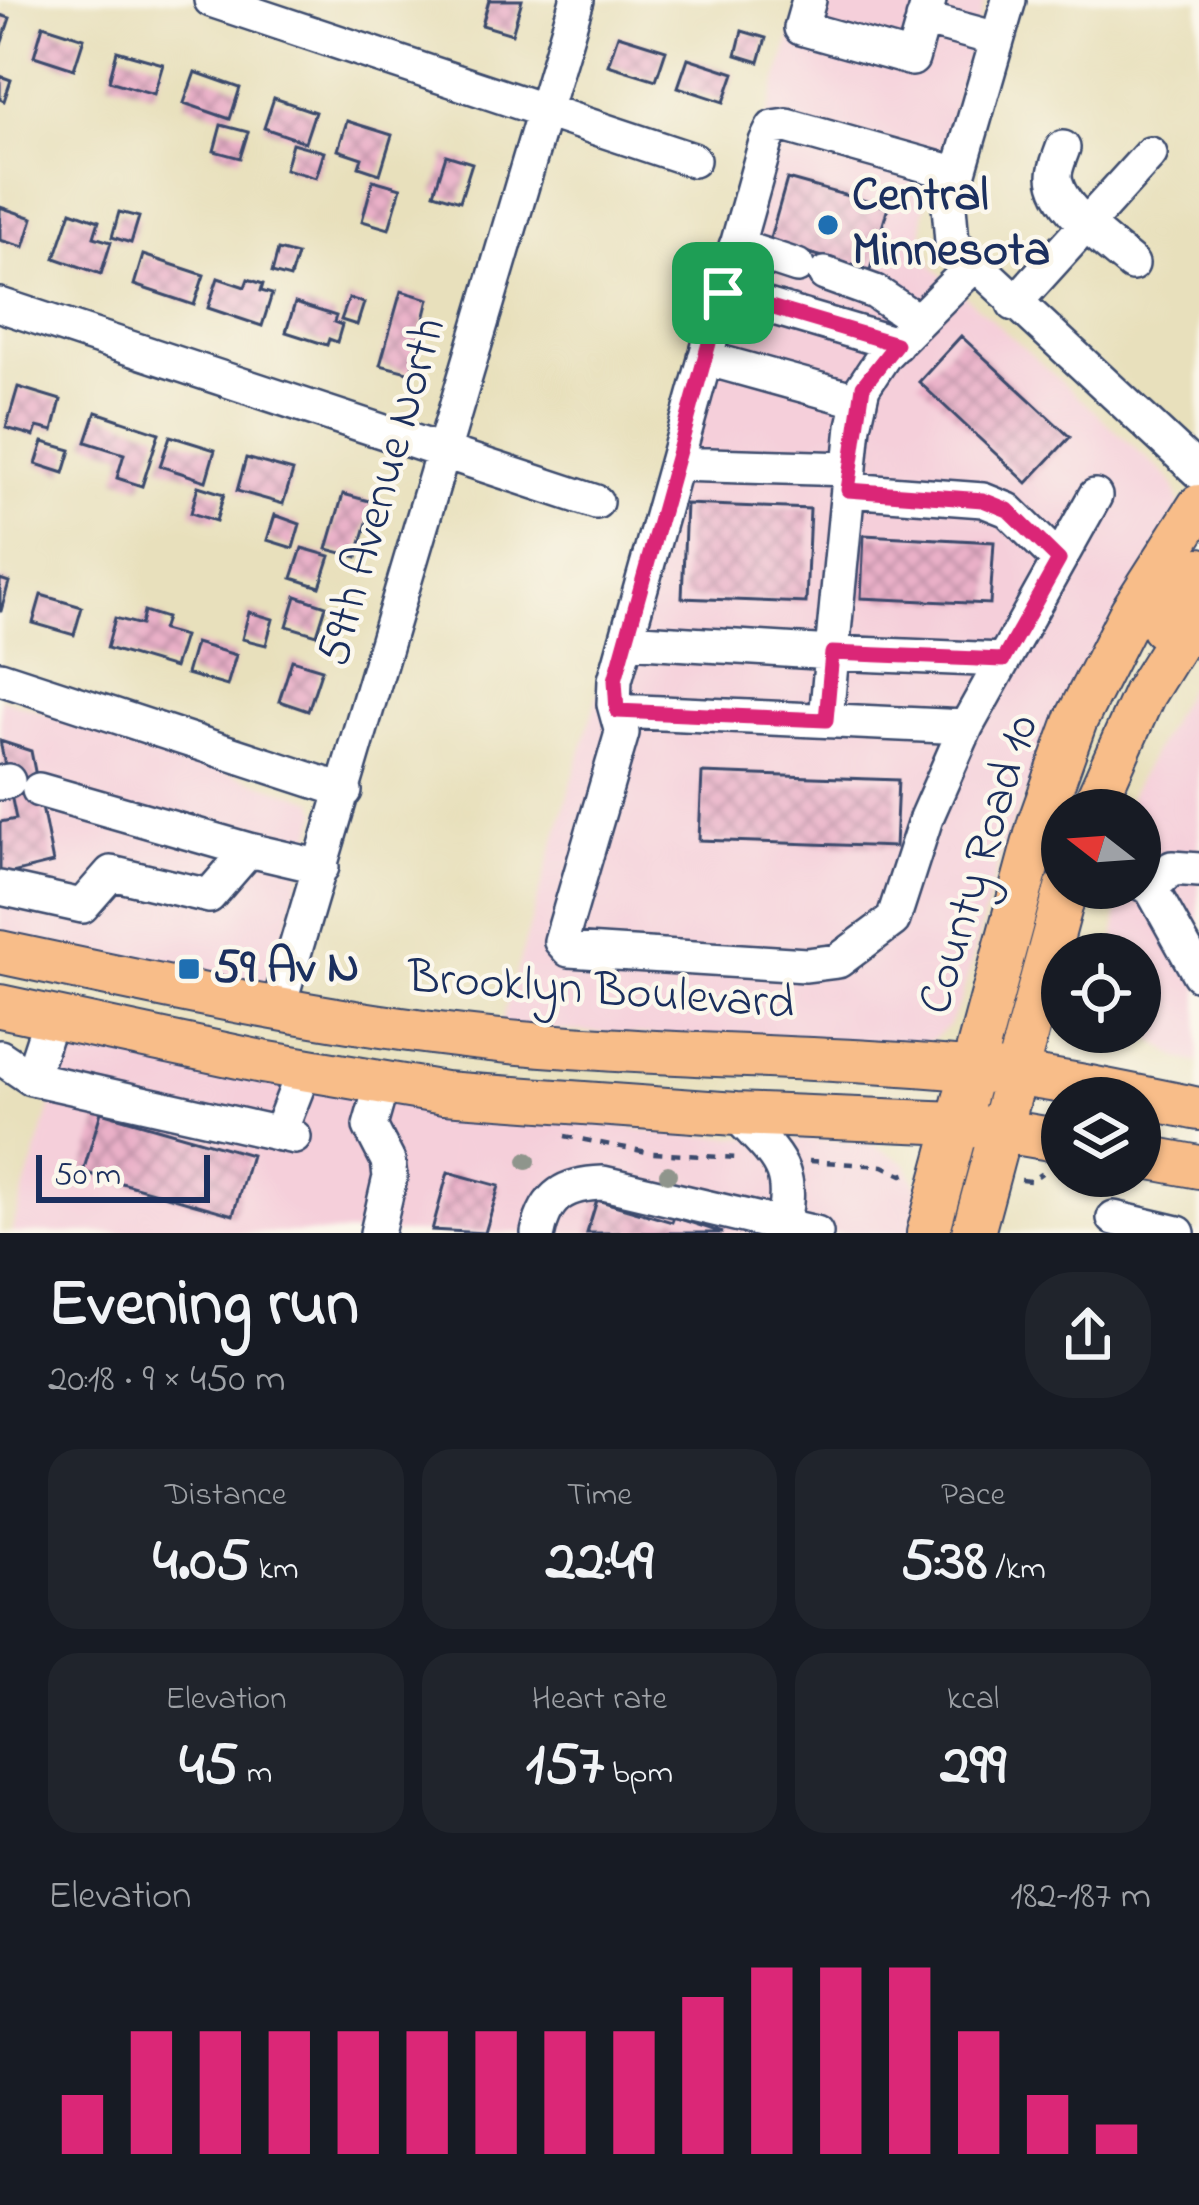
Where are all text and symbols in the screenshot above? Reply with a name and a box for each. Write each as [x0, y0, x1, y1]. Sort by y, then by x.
place label: Central Minnesota [852, 162, 1050, 287]
marker: Central Minnesota [815, 212, 841, 238]
pin [672, 242, 774, 344]
icon: arrive [690, 260, 756, 326]
street label: 59th Avenue North [300, 310, 466, 674]
street label: County Road 10 [901, 707, 1059, 1023]
north arrow [1041, 789, 1161, 909]
map controls [1041, 789, 1161, 1197]
button: locate [1041, 933, 1161, 1053]
place label: 59 Av N [213, 934, 359, 1004]
street label: Brooklyn Boulevard [404, 943, 797, 1040]
marker: 59 Av N [176, 956, 202, 982]
button: layers [1041, 1077, 1161, 1197]
scale bar [36, 1149, 210, 1202]
text: 50 m [54, 1152, 121, 1200]
text: Evening run [48, 1259, 359, 1355]
button: share [1025, 1272, 1151, 1398]
text: 20:18 · 9 × 450 m [48, 1352, 285, 1409]
text: Distance [165, 1472, 287, 1520]
text: Time [567, 1472, 632, 1520]
text: Pace [941, 1472, 1005, 1520]
text: 4.05 [153, 1520, 250, 1607]
text: 22:49 [546, 1520, 653, 1607]
text: 5:38 [901, 1520, 987, 1607]
text: km [250, 1546, 299, 1594]
text: /km [987, 1546, 1046, 1594]
text: Elevation [165, 1676, 287, 1724]
text: Heart rate [532, 1676, 667, 1724]
text: kcal [947, 1676, 999, 1724]
text: 45 [179, 1724, 238, 1811]
text: 157 [526, 1724, 604, 1811]
text: 299 [940, 1724, 1006, 1811]
text: m [238, 1750, 272, 1798]
text: bpm [604, 1750, 673, 1798]
text: Elevation [48, 1869, 191, 1926]
text: 182–187 m [1010, 1869, 1151, 1926]

